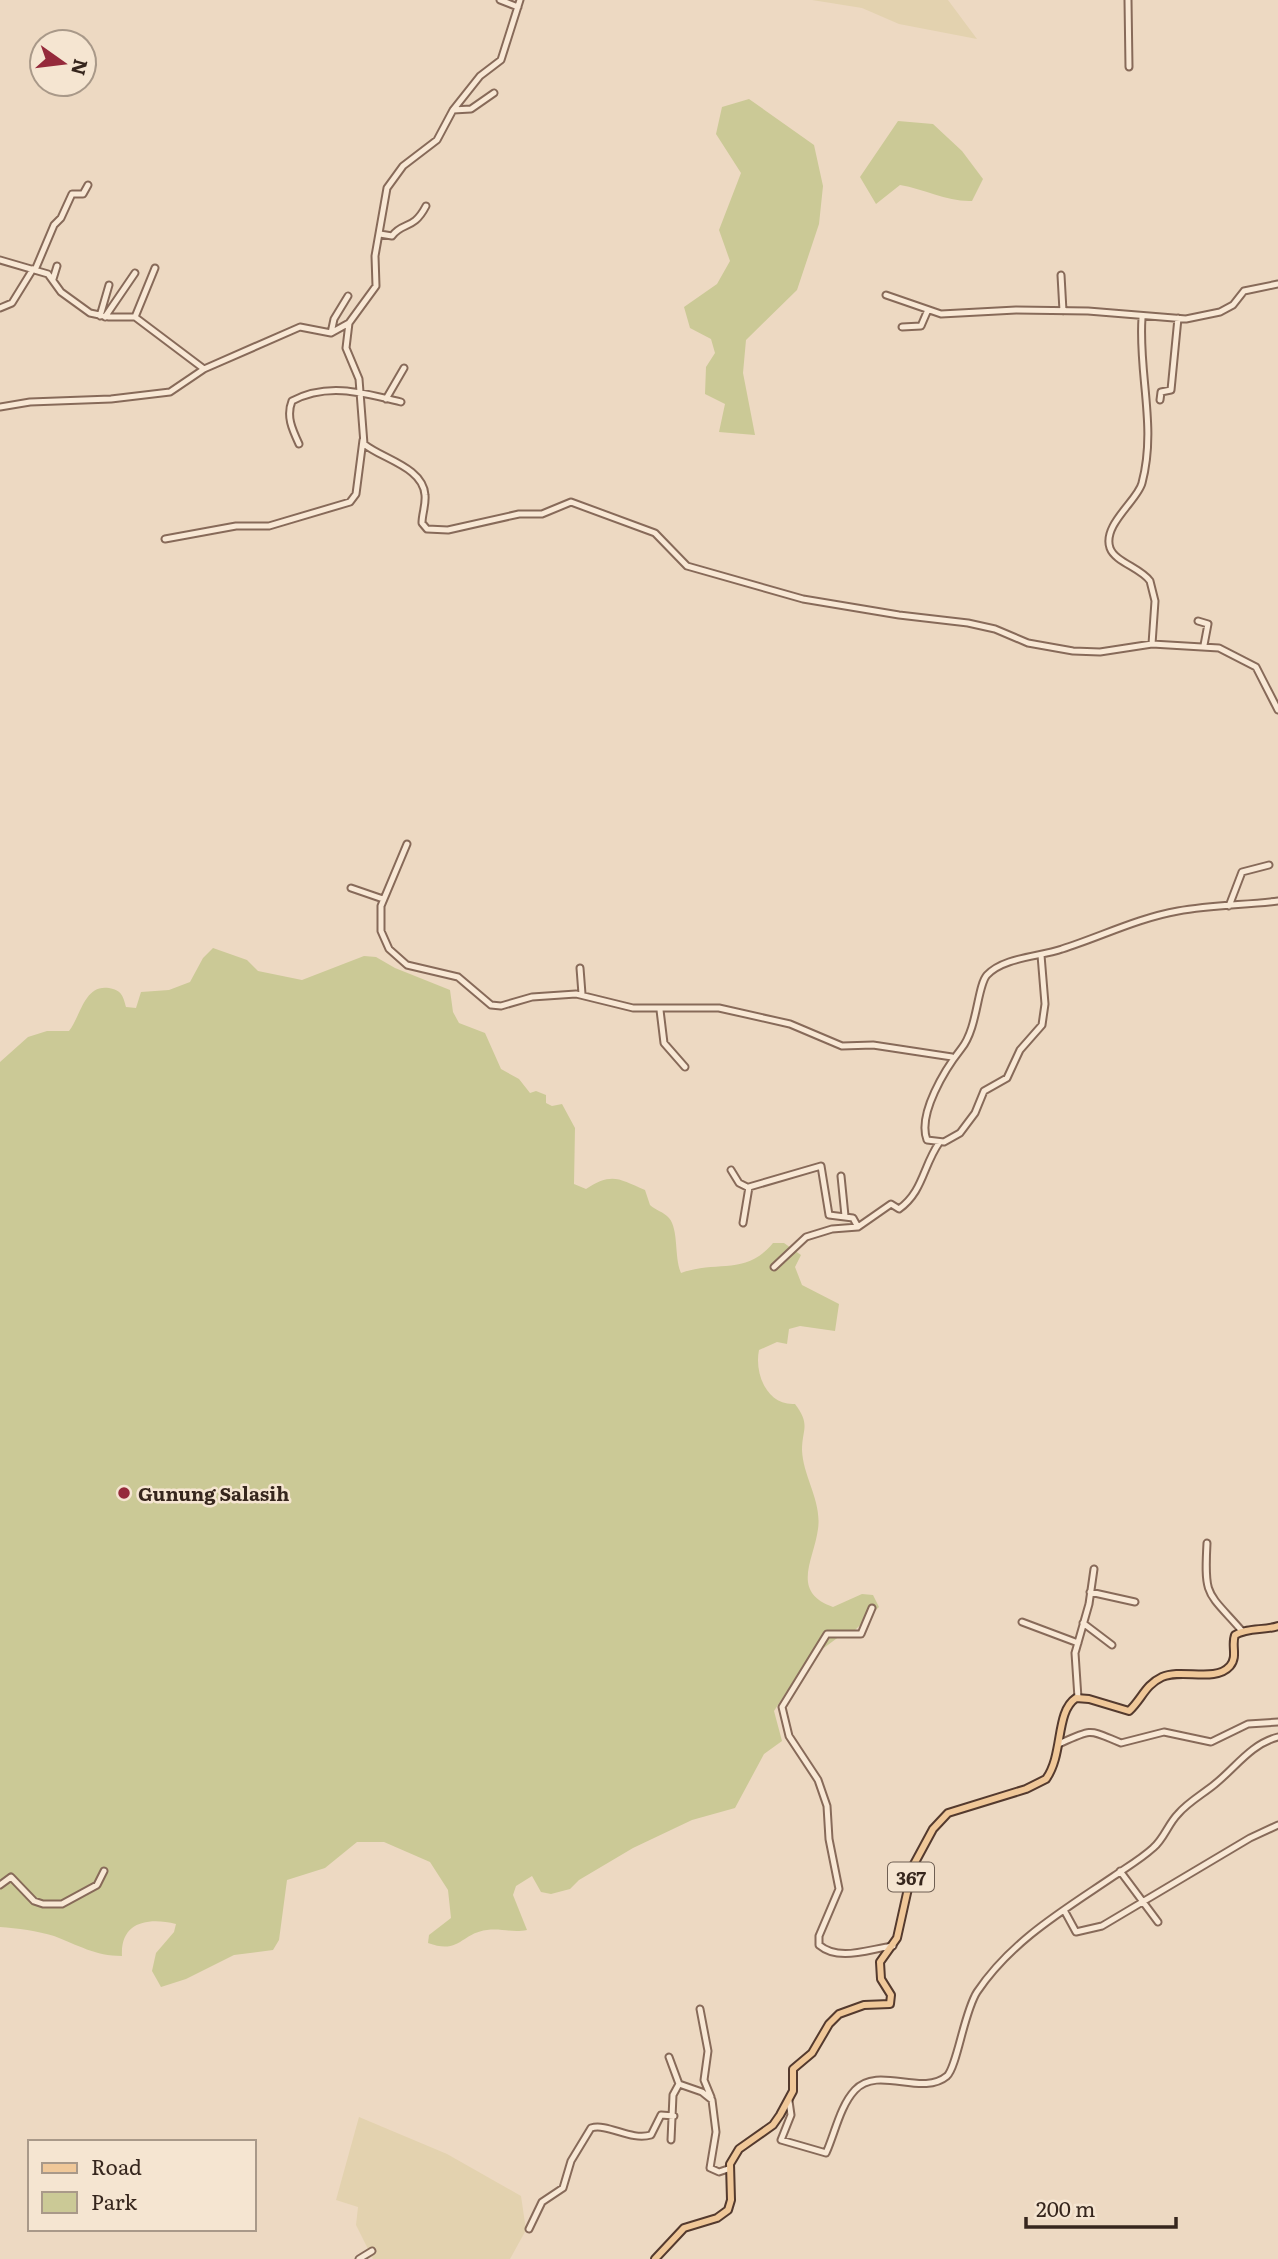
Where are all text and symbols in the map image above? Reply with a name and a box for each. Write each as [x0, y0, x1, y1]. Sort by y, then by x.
north arrow [28, 28, 98, 98]
text: N [65, 56, 96, 79]
place label: Gunung Salasih [138, 1479, 289, 1507]
marker: Gunung Salasih [116, 1485, 132, 1501]
road number: 367 [888, 1863, 934, 1892]
legend [28, 2140, 256, 2231]
text: Road [91, 2150, 142, 2181]
text: Park [91, 2185, 137, 2216]
scale bar [1026, 2186, 1176, 2230]
text: 200 m [1036, 2192, 1096, 2223]

